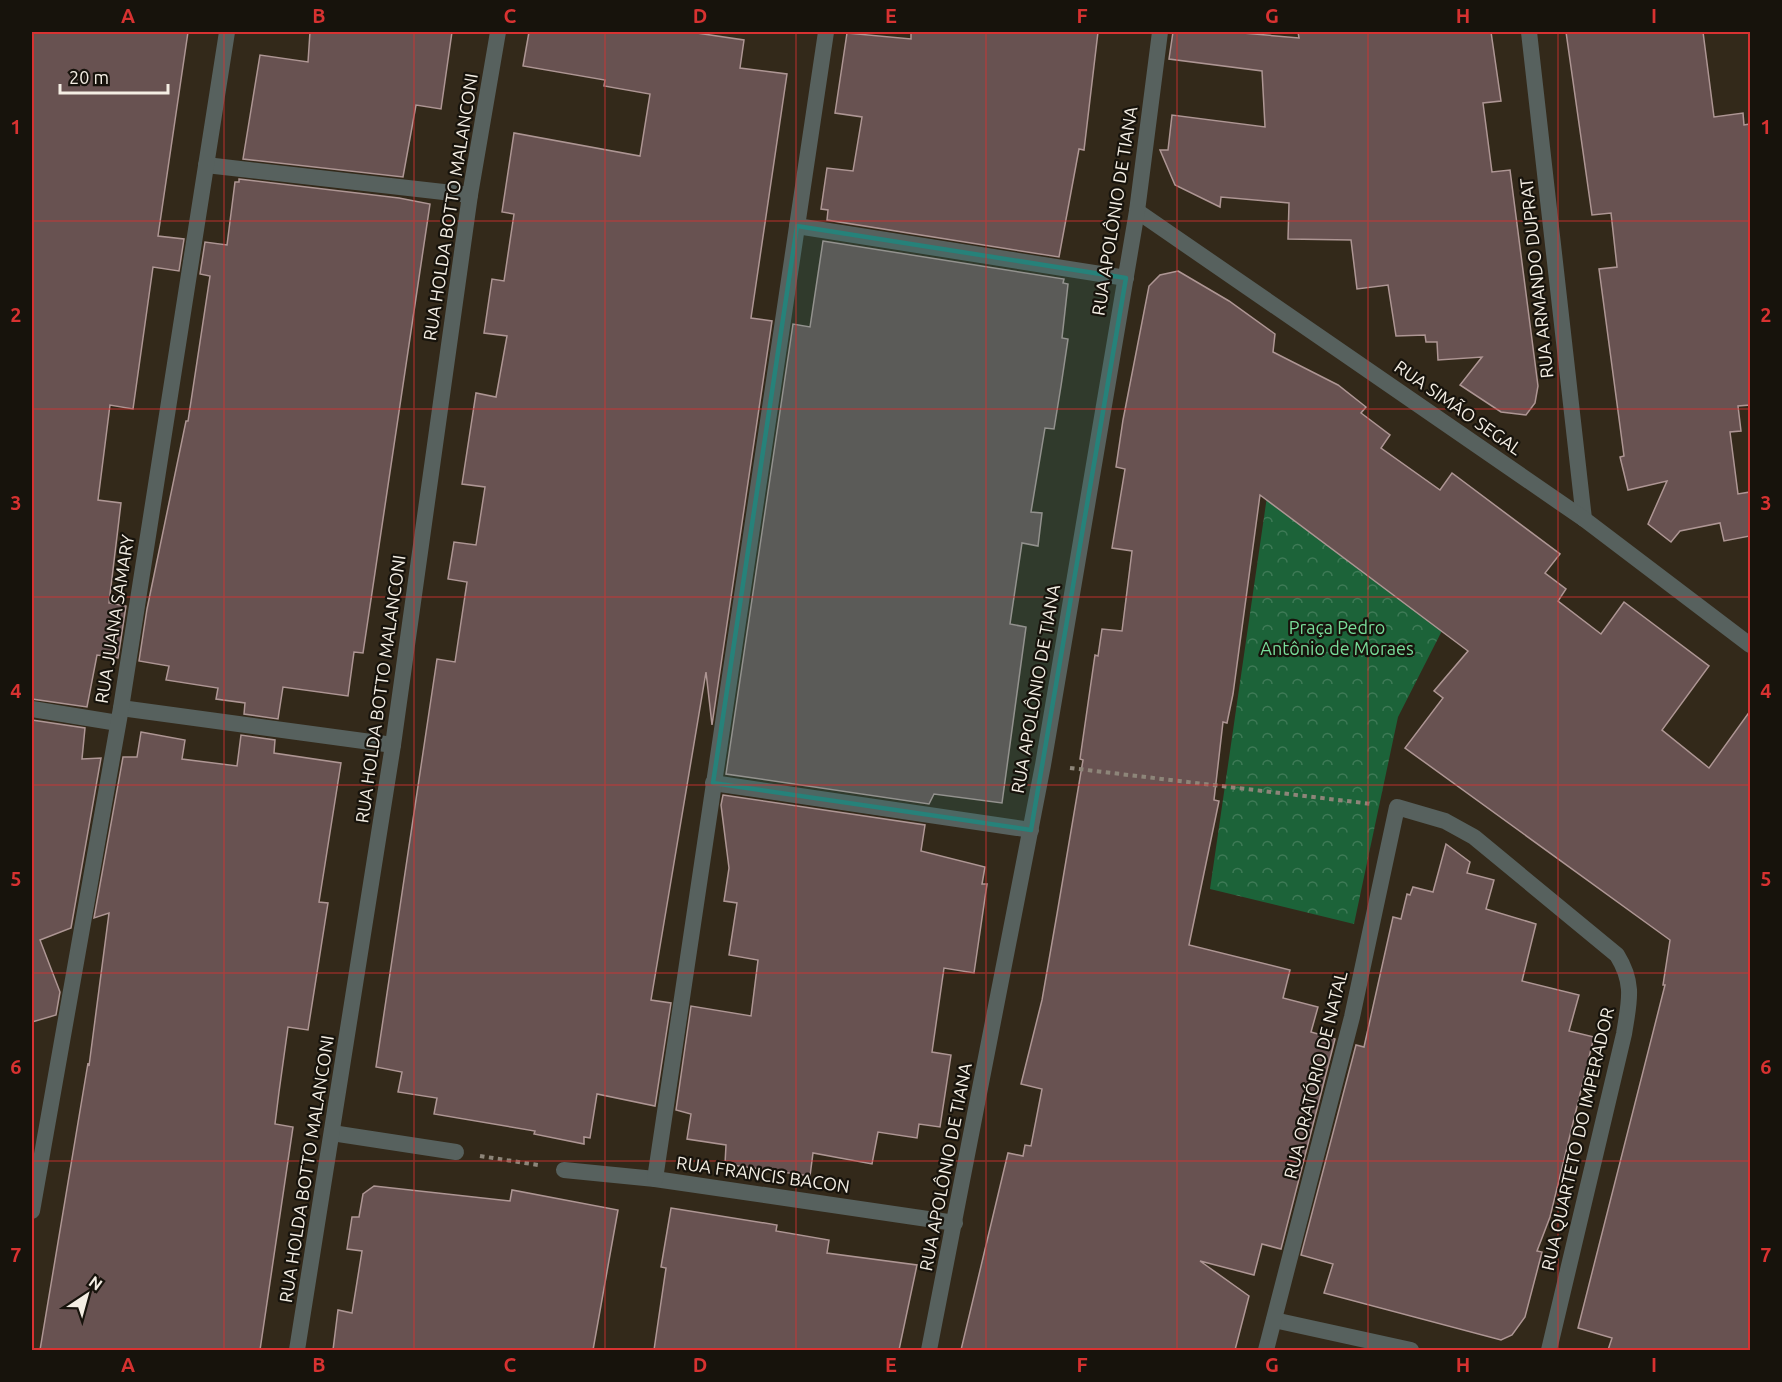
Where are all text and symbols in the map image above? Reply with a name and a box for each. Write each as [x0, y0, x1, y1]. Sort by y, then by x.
text: A [121, 4, 135, 27]
text: B [312, 4, 326, 27]
text: C [504, 4, 517, 27]
text: D [693, 4, 707, 27]
text: E [885, 4, 897, 27]
text: F [1076, 4, 1088, 27]
text: G [1265, 4, 1279, 27]
text: H [1456, 4, 1470, 27]
text: I [1651, 4, 1657, 27]
scale bar [60, 57, 168, 95]
text: 20 m [69, 67, 109, 87]
street label: RUA HOLDA BOTTO MALANCONI [419, 72, 481, 342]
street label: RUA APOLÔNIO DE TIANA [1088, 104, 1140, 317]
text: 1 [10, 115, 22, 138]
text: 1 [1760, 115, 1772, 138]
street label: RUA ARMANDO DUPRAT [1516, 177, 1556, 379]
text: 2 [10, 303, 22, 326]
text: 2 [1760, 303, 1772, 326]
street label: RUA SIMÃO SEGAL [1391, 355, 1527, 459]
text: 3 [10, 491, 22, 514]
text: 3 [1760, 491, 1772, 514]
street label: RUA JUANA SAMARY [91, 532, 137, 705]
street label: RUA HOLDA BOTTO MALANCONI [351, 554, 409, 824]
street label: RUA APOLÔNIO DE TIANA [1007, 583, 1063, 795]
park label: Praça Pedro Antônio de Moraes [1260, 617, 1414, 658]
text: 4 [10, 679, 22, 702]
text: 4 [1760, 679, 1772, 702]
text: 5 [10, 867, 22, 890]
text: 5 [1760, 867, 1772, 890]
street label: RUA ORATÓRIO DE NATAL [1279, 968, 1351, 1181]
street label: RUA QUARTETO DO IMPERADOR [1537, 1005, 1618, 1273]
street label: RUA HOLDA BOTTO MALANCONI [275, 1034, 337, 1304]
text: 6 [10, 1055, 22, 1078]
text: 6 [1760, 1055, 1772, 1078]
street label: RUA APOLÔNIO DE TIANA [915, 1061, 975, 1273]
street label: RUA FRANCIS BACON [675, 1152, 851, 1196]
text: 7 [10, 1243, 22, 1266]
text: 7 [1760, 1243, 1772, 1266]
north arrow [57, 1265, 117, 1325]
text: N [86, 1272, 106, 1294]
text: A [121, 1353, 135, 1376]
text: B [312, 1353, 326, 1376]
text: C [504, 1353, 517, 1376]
text: D [693, 1353, 707, 1376]
text: E [885, 1353, 897, 1376]
text: F [1076, 1353, 1088, 1376]
text: G [1265, 1353, 1279, 1376]
text: H [1456, 1353, 1470, 1376]
text: I [1651, 1353, 1657, 1376]

